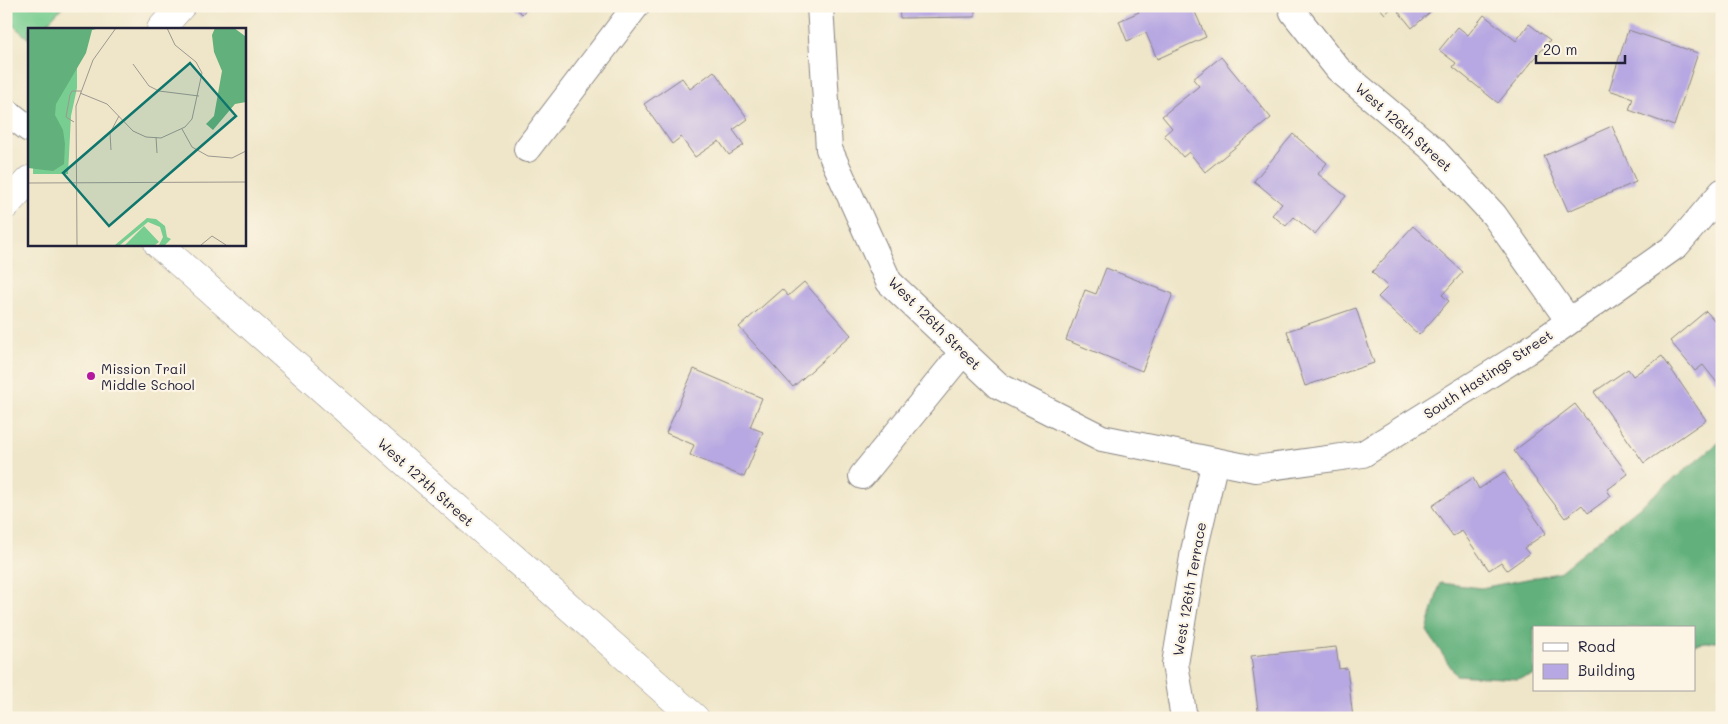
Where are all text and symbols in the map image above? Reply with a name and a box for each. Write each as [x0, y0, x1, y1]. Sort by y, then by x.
inset map [28, 28, 245, 245]
scale bar [1536, 32, 1624, 64]
text: 20 m [1543, 39, 1577, 59]
street label: West 126th Street [1352, 78, 1456, 176]
street label: West 126th Street [884, 272, 986, 374]
street label: South Hastings Street [1420, 325, 1556, 423]
place label: Mission Trail Middle School [101, 359, 195, 394]
marker: Mission Trail Middle School [85, 370, 97, 382]
street label: West 127th Street [374, 434, 478, 530]
street label: West 126th Terrace [1168, 521, 1210, 657]
legend [1533, 626, 1696, 692]
text: Road [1578, 636, 1615, 656]
text: Building [1578, 660, 1635, 680]

